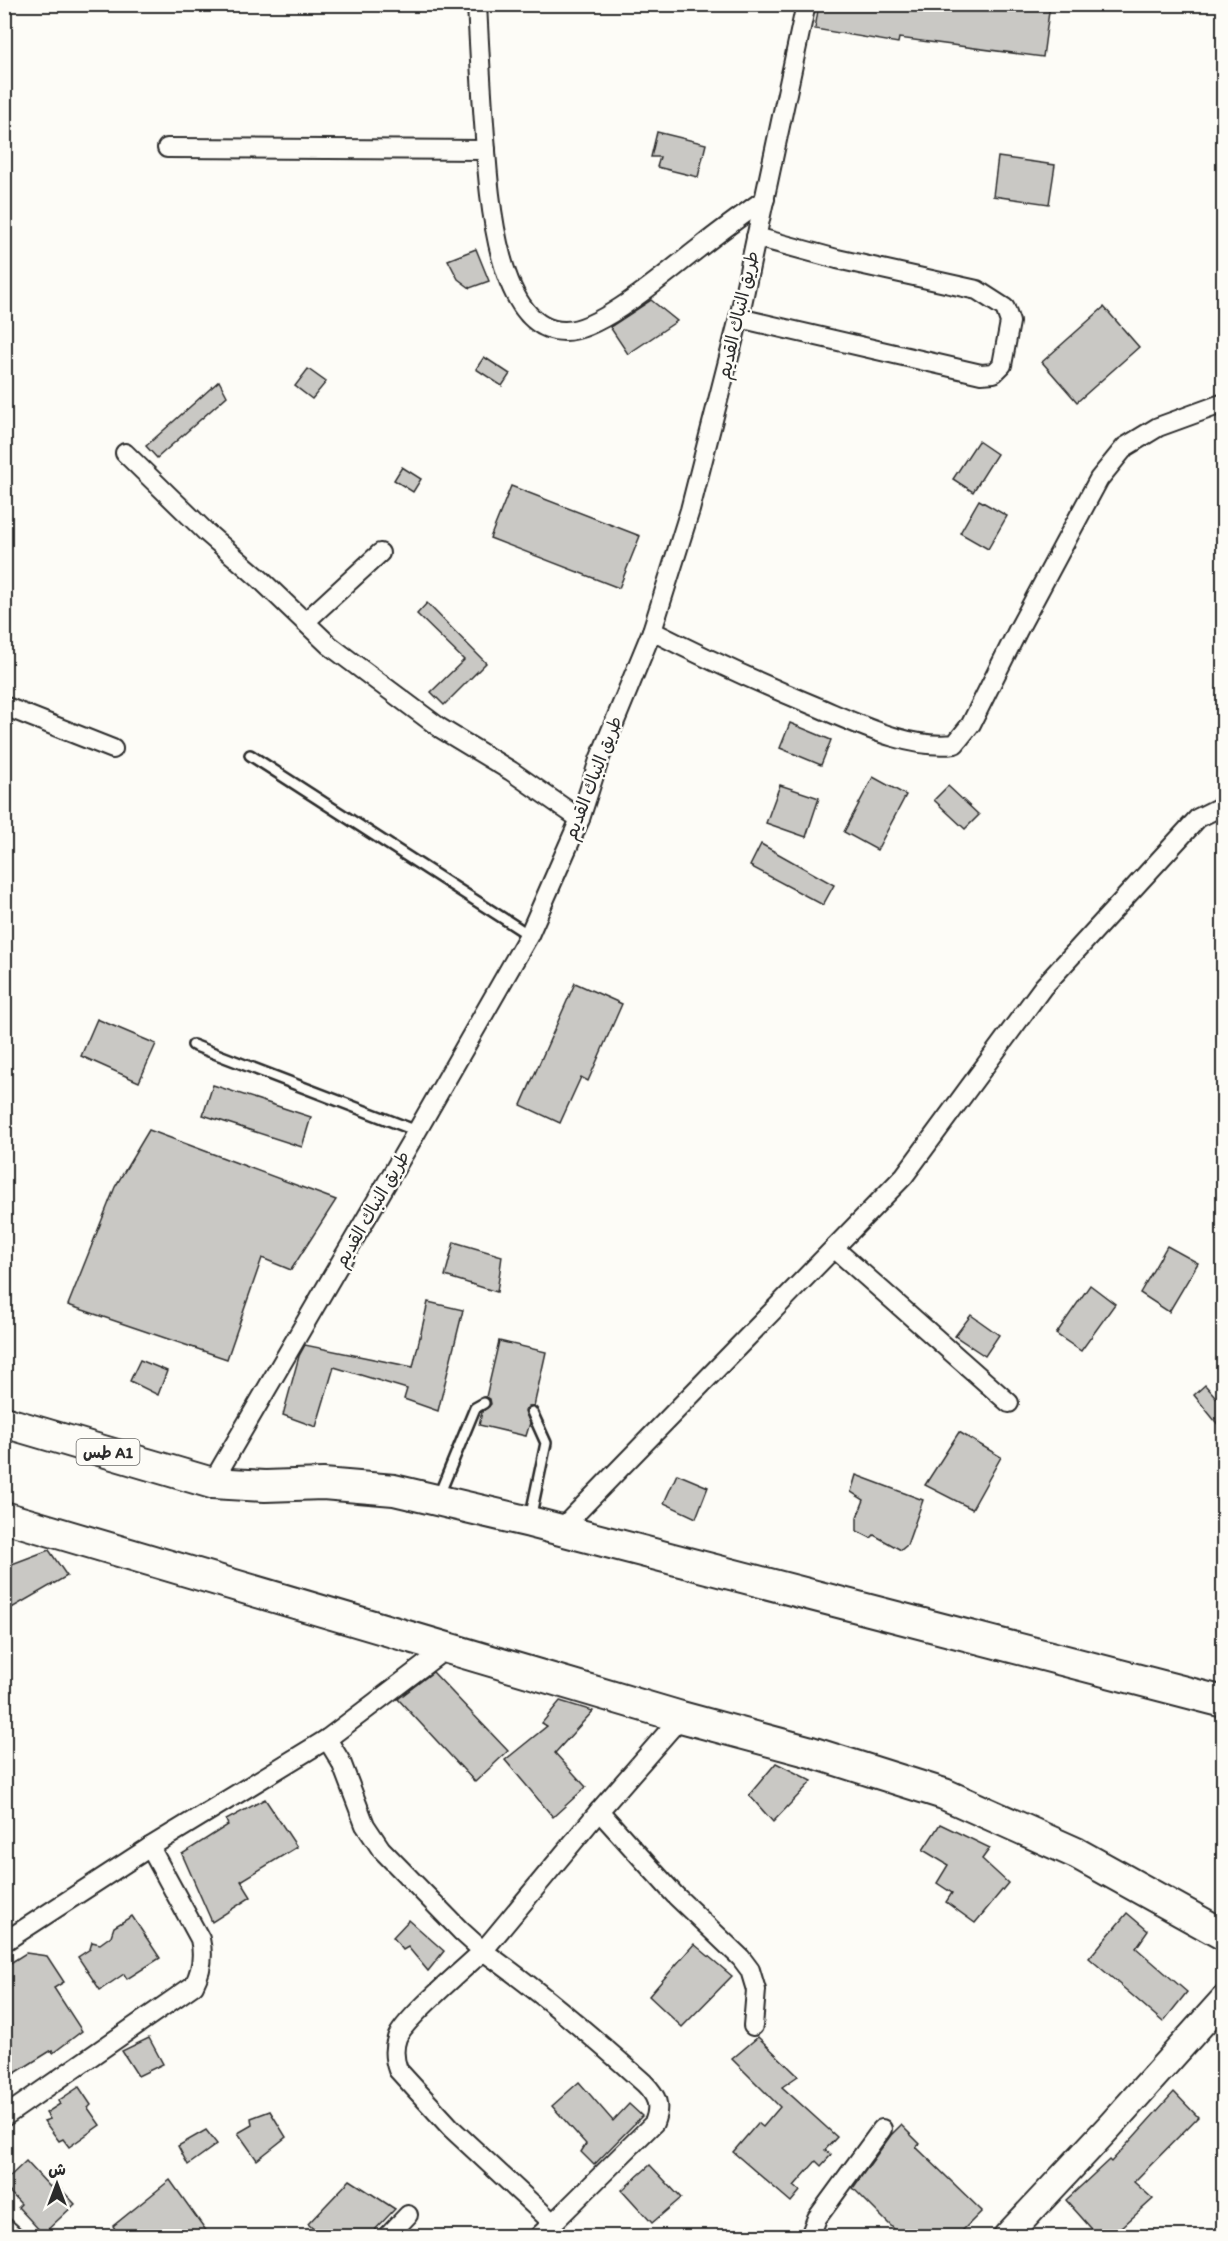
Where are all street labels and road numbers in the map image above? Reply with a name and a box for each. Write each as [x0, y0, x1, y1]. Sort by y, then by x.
street label: طريق النباك القديم [713, 249, 766, 382]
street label: طريق النباك القديم [559, 713, 630, 844]
street label: طريق النباك القديم [330, 1147, 417, 1273]
road number: طس A1 [76, 1439, 140, 1465]

